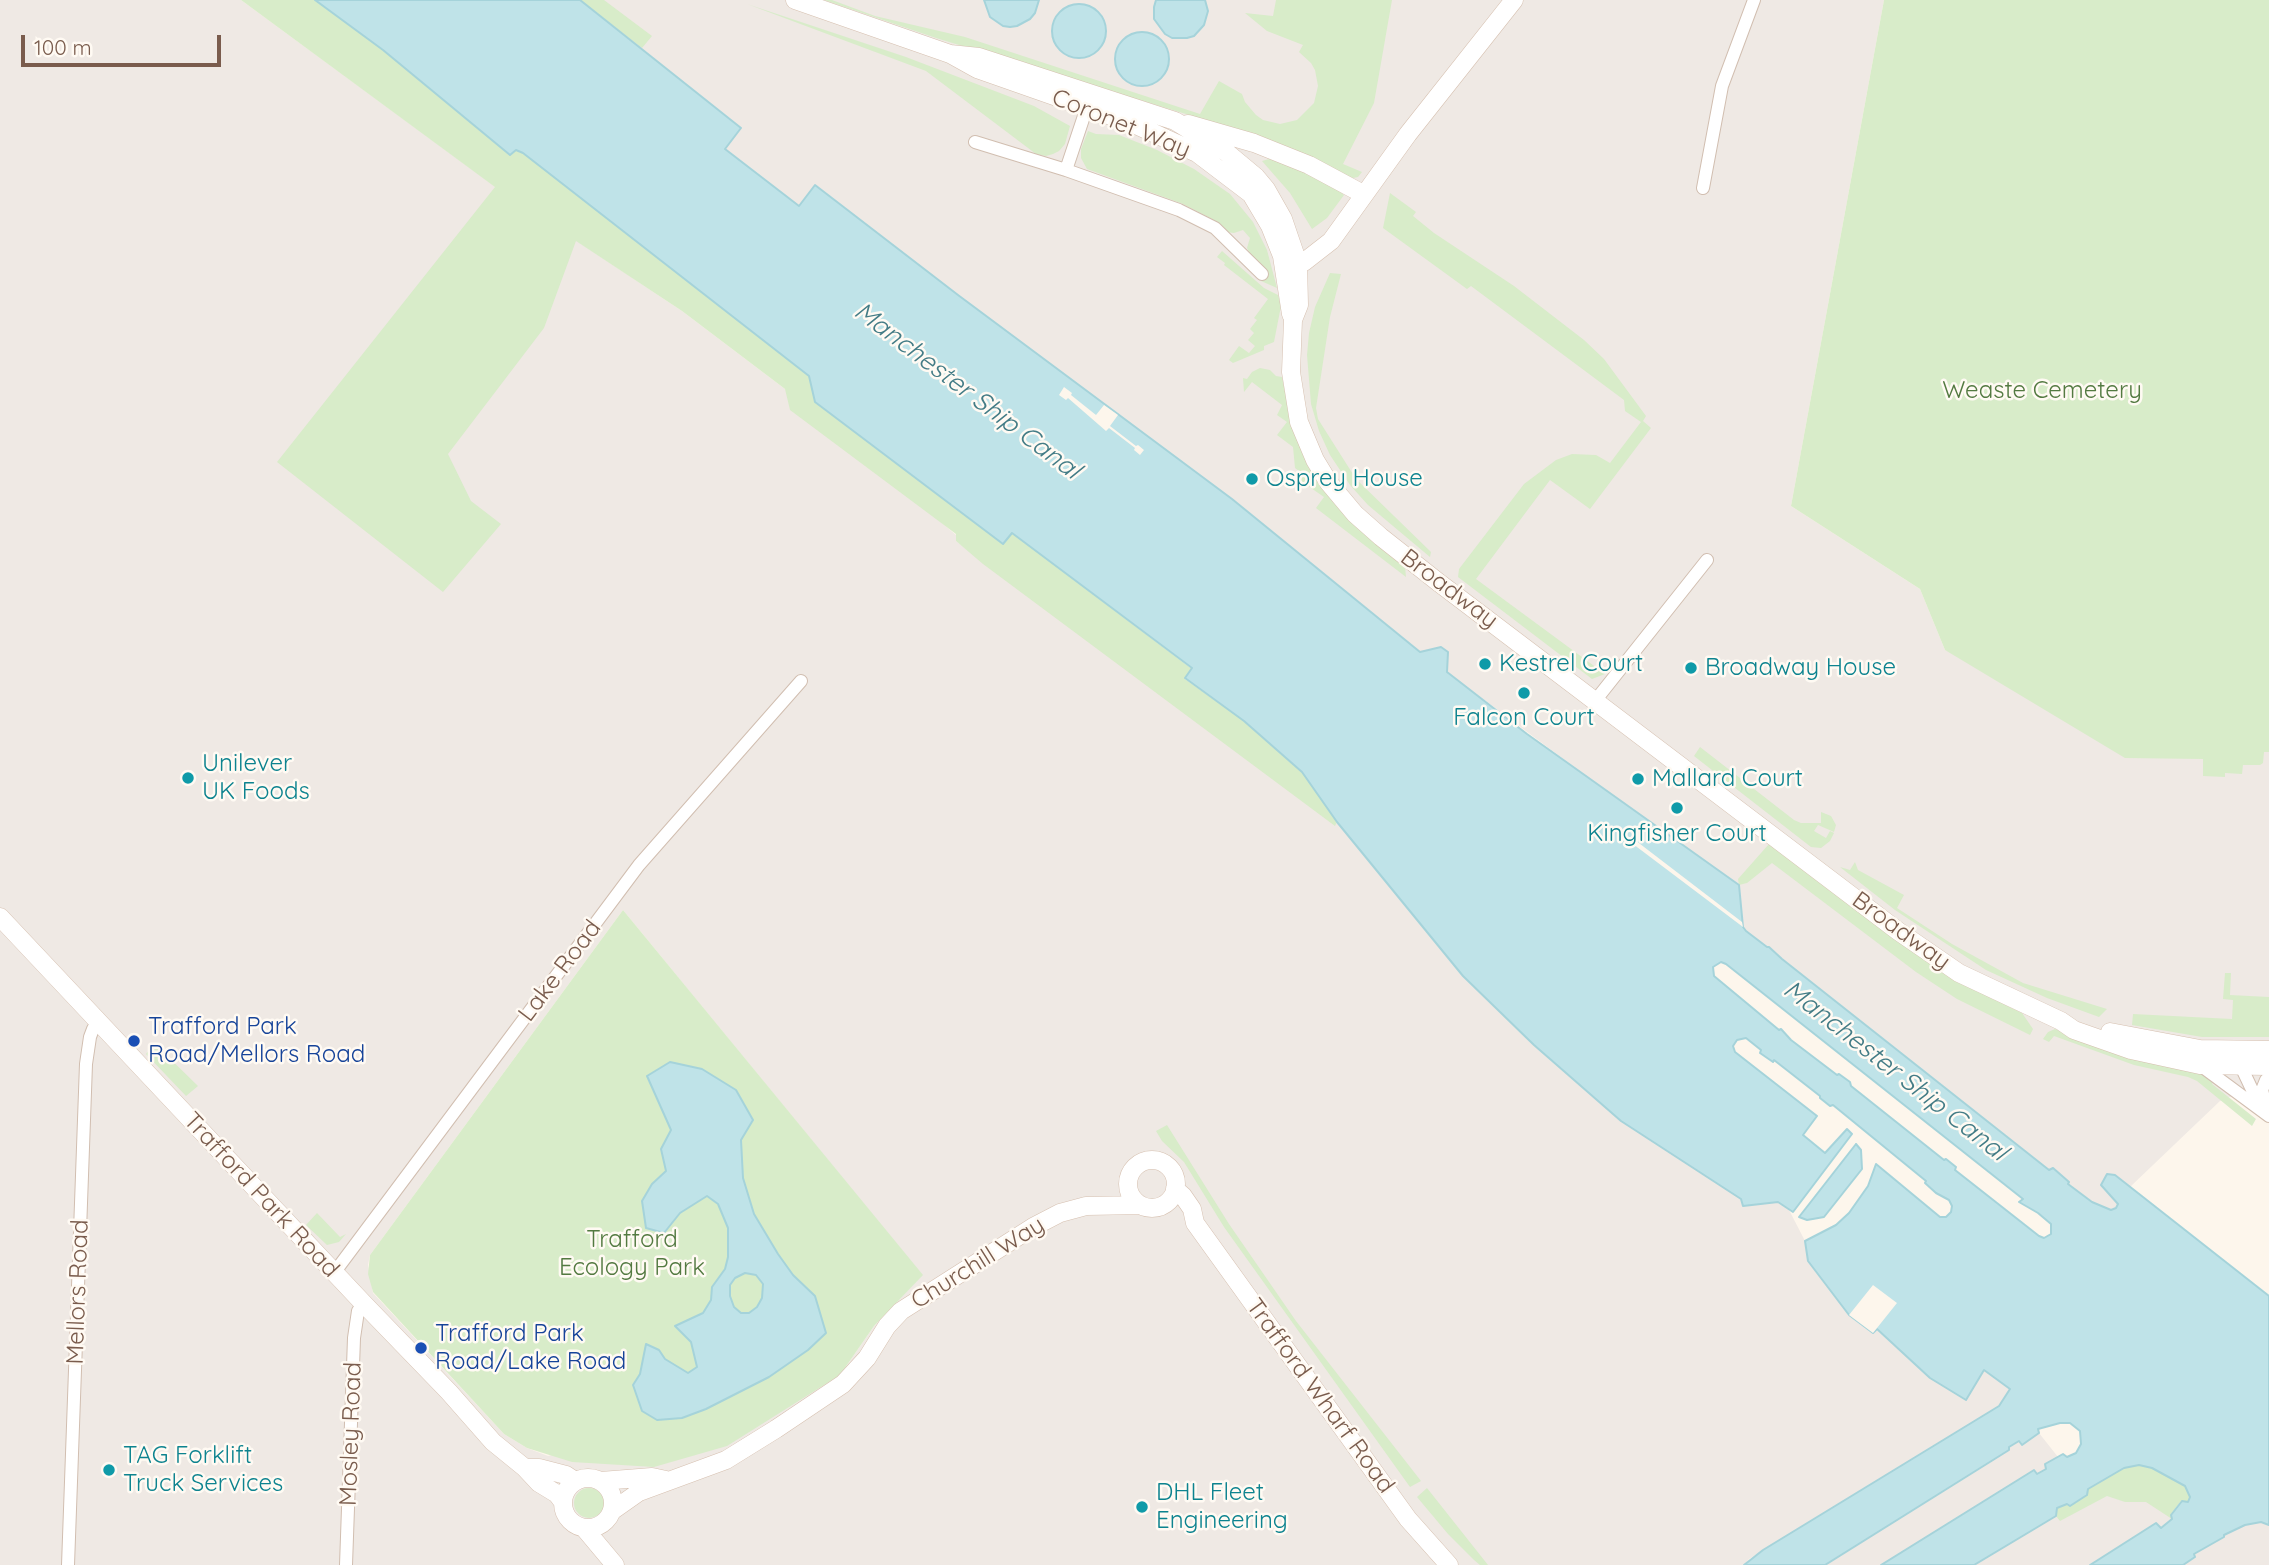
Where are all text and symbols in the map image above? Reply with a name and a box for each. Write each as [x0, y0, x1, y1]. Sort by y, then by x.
scale bar [24, 21, 224, 65]
text: 100 m [34, 34, 92, 60]
street label: Coronet Way [1048, 83, 1194, 165]
water label: Manchester Ship Canal [848, 296, 1086, 486]
park label: Weaste Cemetery [1942, 377, 2142, 405]
place label: Osprey House [1266, 465, 1423, 493]
marker: Osprey House [1244, 471, 1260, 487]
street label: Broadway [1395, 543, 1503, 635]
place label: Kestrel Court [1499, 650, 1643, 678]
place label: Broadway House [1705, 654, 1896, 682]
marker: Kestrel Court [1477, 656, 1493, 672]
marker: Broadway House [1683, 660, 1699, 676]
marker: Falcon Court [1516, 685, 1532, 701]
place label: Falcon Court [1453, 704, 1595, 732]
place label: Unilever UK Foods [202, 750, 310, 806]
place label: Mallard Court [1652, 765, 1803, 793]
marker: Unilever UK Foods [180, 770, 196, 786]
marker: Mallard Court [1630, 771, 1646, 787]
marker: Kingfisher Court [1669, 800, 1685, 816]
place label: Kingfisher Court [1587, 820, 1767, 848]
street label: Broadway [1846, 886, 1956, 976]
street label: Lake Road [513, 915, 607, 1027]
water label: Manchester Ship Canal [1777, 974, 2013, 1168]
place label: Trafford Park Road/Mellors Road [148, 1013, 365, 1069]
marker: Trafford Park Road/Mellors Road [126, 1033, 142, 1049]
street label: Trafford Park Road [177, 1107, 345, 1283]
street label: Churchill Way [906, 1211, 1050, 1315]
street label: Mellors Road [61, 1219, 95, 1365]
park label: Trafford Ecology Park [559, 1226, 705, 1282]
street label: Trafford Wharf Road [1240, 1293, 1400, 1499]
place label: Trafford Park Road/Lake Road [435, 1320, 626, 1376]
marker: Trafford Park Road/Lake Road [413, 1340, 429, 1356]
street label: Mosley Road [334, 1362, 368, 1506]
place label: TAG Forklift Truck Services [123, 1442, 283, 1498]
marker: TAG Forklift Truck Services [101, 1462, 117, 1478]
place label: DHL Fleet Engineering [1156, 1479, 1288, 1535]
marker: DHL Fleet Engineering [1134, 1499, 1150, 1515]

